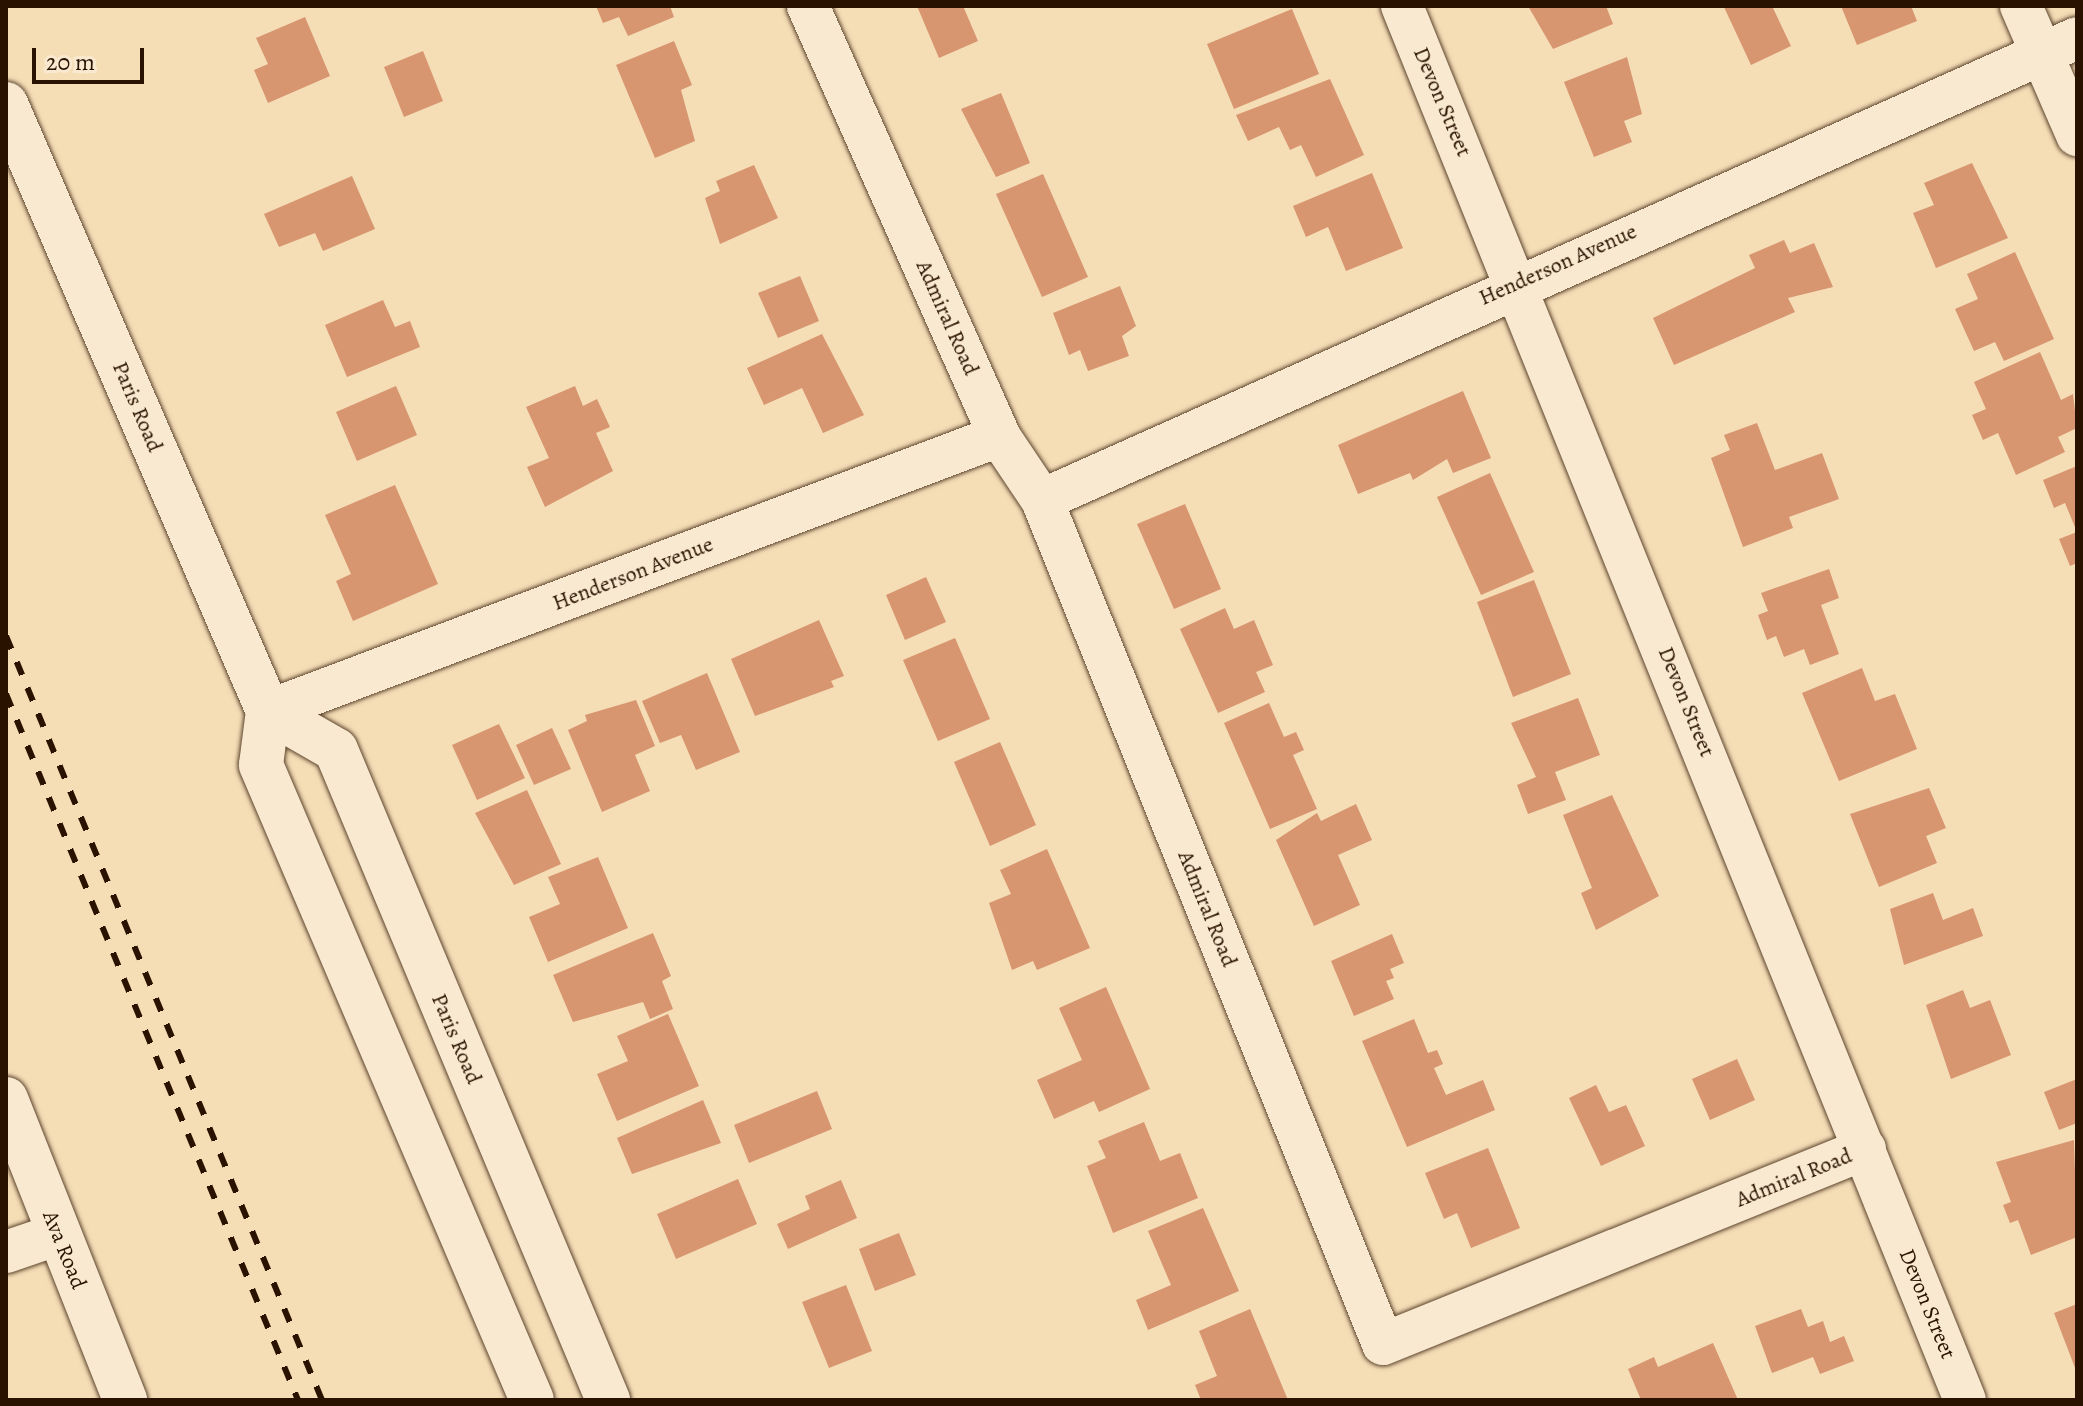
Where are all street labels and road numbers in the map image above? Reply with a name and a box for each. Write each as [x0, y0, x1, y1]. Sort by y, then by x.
street label: Devon Street [1407, 43, 1477, 161]
street label: Henderson Avenue [1475, 218, 1641, 312]
street label: Admiral Road [910, 257, 984, 379]
street label: Paris Road [106, 358, 168, 456]
street label: Henderson Avenue [549, 531, 717, 617]
street label: Devon Street [1652, 643, 1720, 761]
street label: Admiral Road [1172, 847, 1242, 971]
street label: Paris Road [425, 990, 487, 1088]
street label: Admiral Road [1732, 1143, 1856, 1213]
street label: Ava Road [36, 1207, 92, 1293]
street label: Devon Street [1893, 1245, 1961, 1363]

